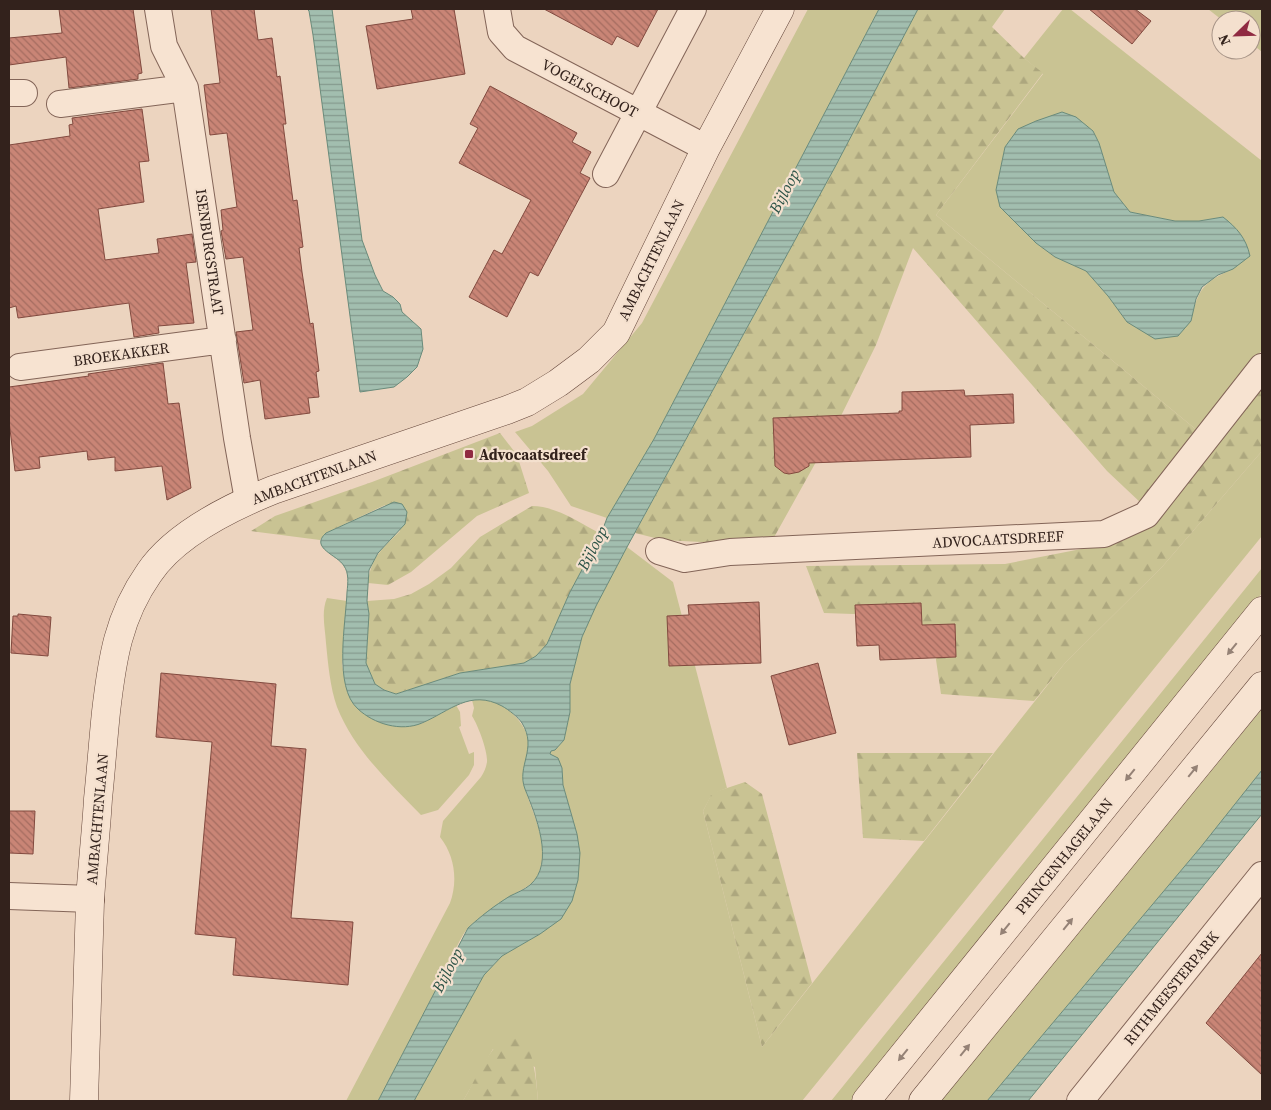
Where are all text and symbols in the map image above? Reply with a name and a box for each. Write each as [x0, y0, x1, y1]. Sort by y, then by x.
north arrow [1211, 10, 1261, 60]
text: N [1213, 31, 1235, 49]
street label: VOGELSCHOOT [538, 54, 642, 122]
water label: Bijloop [763, 165, 805, 218]
street label: ISENBURGSTRAAT [191, 188, 229, 316]
street label: AMBACHTENLAAN [613, 196, 689, 324]
street label: BROEKAKKER [72, 337, 171, 371]
place label: Advocaatsdreef [479, 444, 588, 465]
street label: AMBACHTENLAAN [248, 445, 380, 509]
marker: Advocaatsdreef [463, 448, 475, 460]
water label: Bijloop [571, 522, 612, 575]
street label: ADVOCAATSDREEF [932, 525, 1065, 553]
one-way arrow [1226, 642, 1237, 655]
street label: AMBACHTENLAAN [81, 752, 113, 886]
one-way arrow [1187, 765, 1198, 778]
one-way arrow [1124, 768, 1135, 781]
street label: PRINCENHAGELAAN [1010, 793, 1118, 919]
one-way arrow [1062, 918, 1073, 931]
one-way arrow [1000, 922, 1011, 935]
street label: RITHMEESTERPARK [1119, 927, 1223, 1049]
water label: Bijloop [426, 944, 468, 997]
one-way arrow [960, 1044, 971, 1057]
one-way arrow [898, 1048, 909, 1061]

